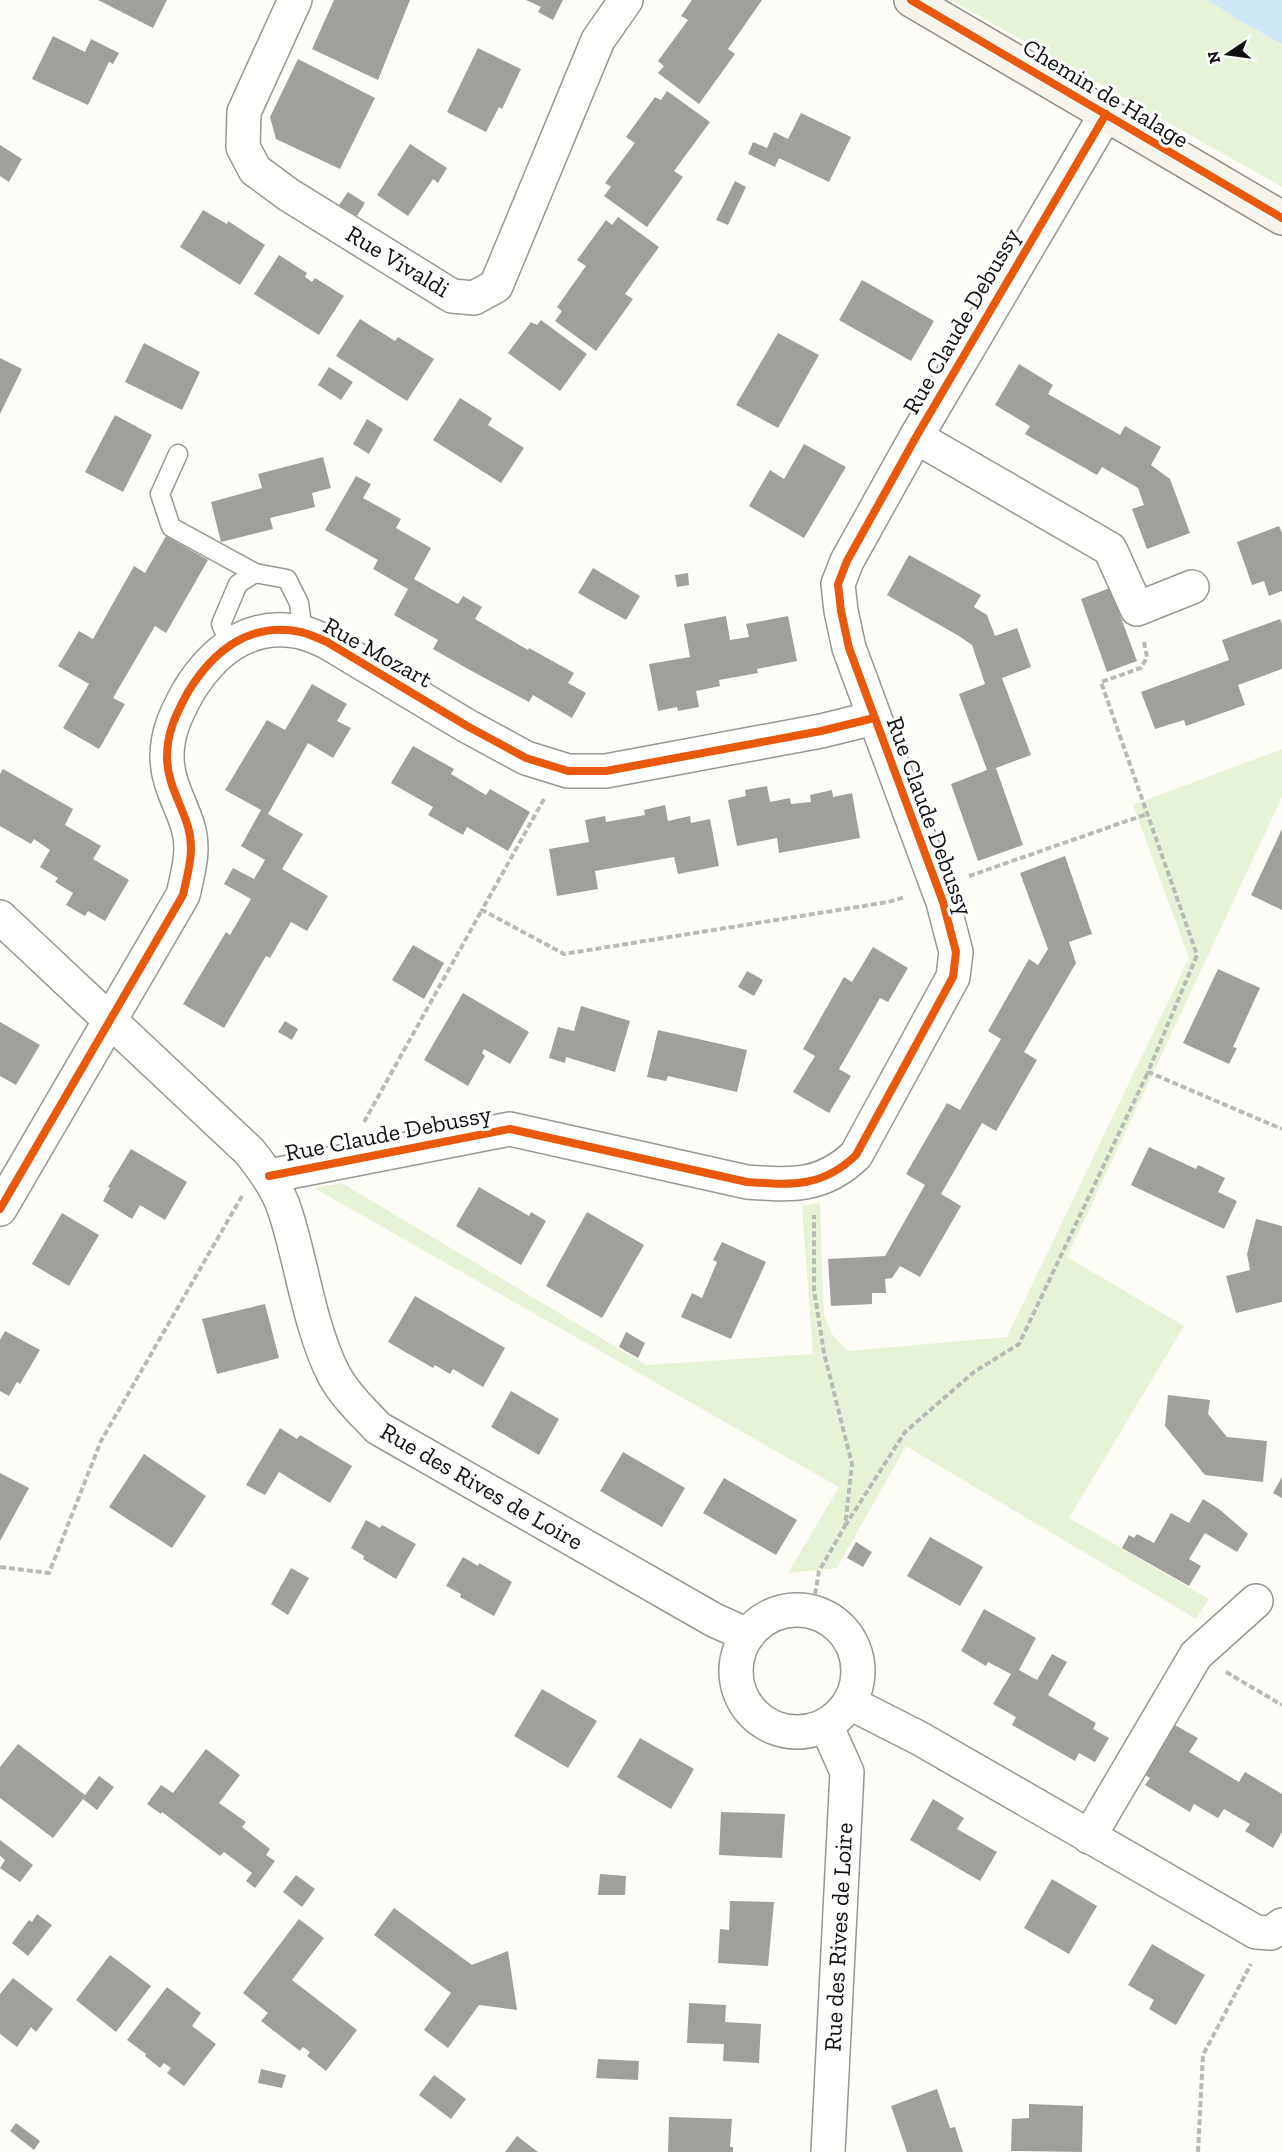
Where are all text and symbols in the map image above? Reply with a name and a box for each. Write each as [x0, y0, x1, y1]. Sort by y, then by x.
north arrow [1198, 24, 1258, 84]
street label: Chemin de Halage [1018, 32, 1194, 154]
text: N [1203, 49, 1224, 65]
street label: Rue Vivaldi [341, 219, 455, 303]
street label: Rue Claude Debussy [896, 222, 1026, 419]
street label: Rue Mozart [319, 610, 437, 694]
street label: Rue Claude Debussy [881, 713, 980, 920]
street label: Rue Claude Debussy [282, 1099, 494, 1167]
street label: Rue des Rives de Loire [376, 1416, 588, 1556]
street label: Rue des Rives de Loire [818, 1822, 858, 2052]

